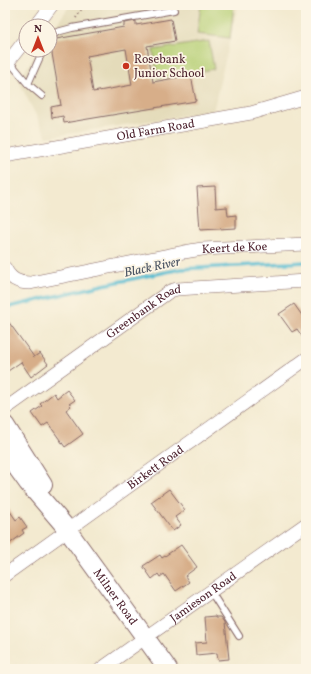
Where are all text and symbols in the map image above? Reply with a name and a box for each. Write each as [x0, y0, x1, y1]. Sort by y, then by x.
north arrow [18, 18, 58, 58]
text: N [34, 22, 42, 37]
place label: Rosebank Junior School [134, 52, 205, 82]
marker: Rosebank Junior School [121, 61, 131, 71]
street label: Old Farm Road [116, 116, 196, 145]
street label: Keert de Koe [202, 239, 268, 258]
water label: Black River [123, 253, 182, 283]
street label: Greenbank Road [103, 282, 182, 343]
street label: Birkett Road [124, 442, 188, 494]
street label: Milner Road [89, 566, 141, 629]
street label: Jamieson Road [167, 568, 240, 627]

